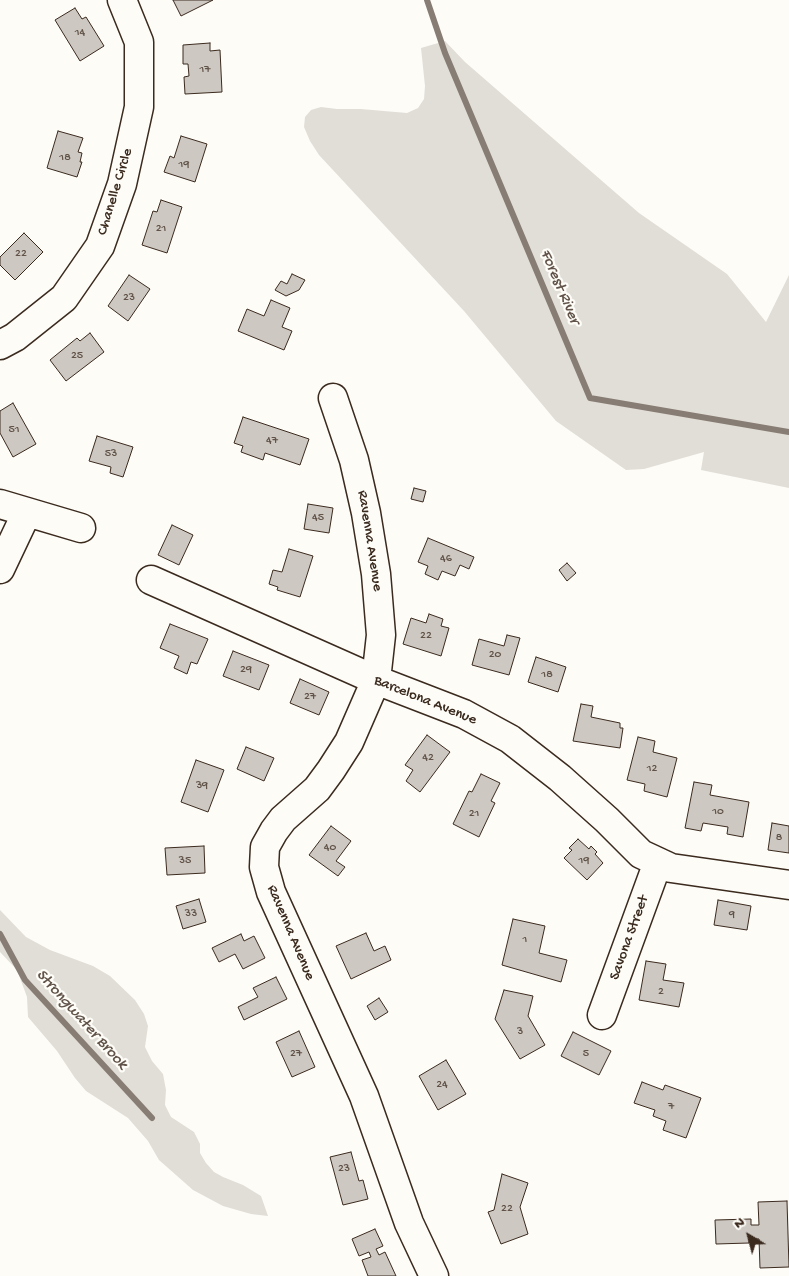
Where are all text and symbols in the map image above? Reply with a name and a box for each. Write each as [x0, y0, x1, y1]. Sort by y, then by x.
house number: 14 [75, 26, 85, 40]
house number: 17 [199, 63, 211, 77]
street label: Chanelle Circle [94, 146, 138, 238]
house number: 18 [59, 151, 71, 165]
house number: 19 [179, 158, 189, 172]
house number: 21 [156, 222, 166, 236]
house number: 22 [15, 247, 27, 261]
water label: Forest River [535, 247, 583, 327]
house number: 23 [123, 291, 135, 305]
house number: 25 [71, 349, 83, 363]
house number: 51 [8, 423, 20, 437]
house number: 47 [266, 434, 278, 448]
house number: 53 [105, 447, 117, 461]
street label: Ravenna Avenue [352, 489, 386, 593]
house number: 45 [312, 511, 324, 525]
house number: 46 [440, 552, 452, 566]
house number: 22 [420, 629, 432, 643]
house number: 20 [489, 648, 501, 662]
house number: 29 [240, 663, 252, 677]
house number: 18 [541, 668, 553, 682]
street label: Barcelona Avenue [371, 672, 479, 730]
house number: 27 [304, 690, 316, 704]
house number: 42 [422, 751, 434, 765]
house number: 12 [647, 762, 657, 776]
house number: 39 [196, 779, 208, 793]
house number: 10 [712, 805, 724, 819]
house number: 21 [469, 807, 479, 821]
house number: 8 [776, 831, 782, 845]
house number: 40 [324, 841, 336, 855]
house number: 35 [179, 854, 191, 868]
house number: 19 [579, 854, 589, 868]
street label: Ravenna Avenue [262, 883, 318, 983]
street label: Savona Street [606, 893, 654, 983]
house number: 33 [185, 907, 197, 921]
house number: 9 [729, 908, 735, 922]
house number: 1 [523, 933, 527, 947]
water label: Strongwater Brook [31, 966, 131, 1074]
house number: 2 [658, 985, 664, 999]
house number: 3 [517, 1025, 523, 1039]
house number: 27 [290, 1047, 302, 1061]
house number: 5 [583, 1047, 589, 1061]
house number: 24 [436, 1078, 448, 1092]
house number: 7 [668, 1100, 674, 1114]
house number: 23 [338, 1162, 350, 1176]
house number: 22 [501, 1202, 513, 1216]
north arrow [724, 1211, 774, 1261]
text: N [731, 1214, 748, 1233]

